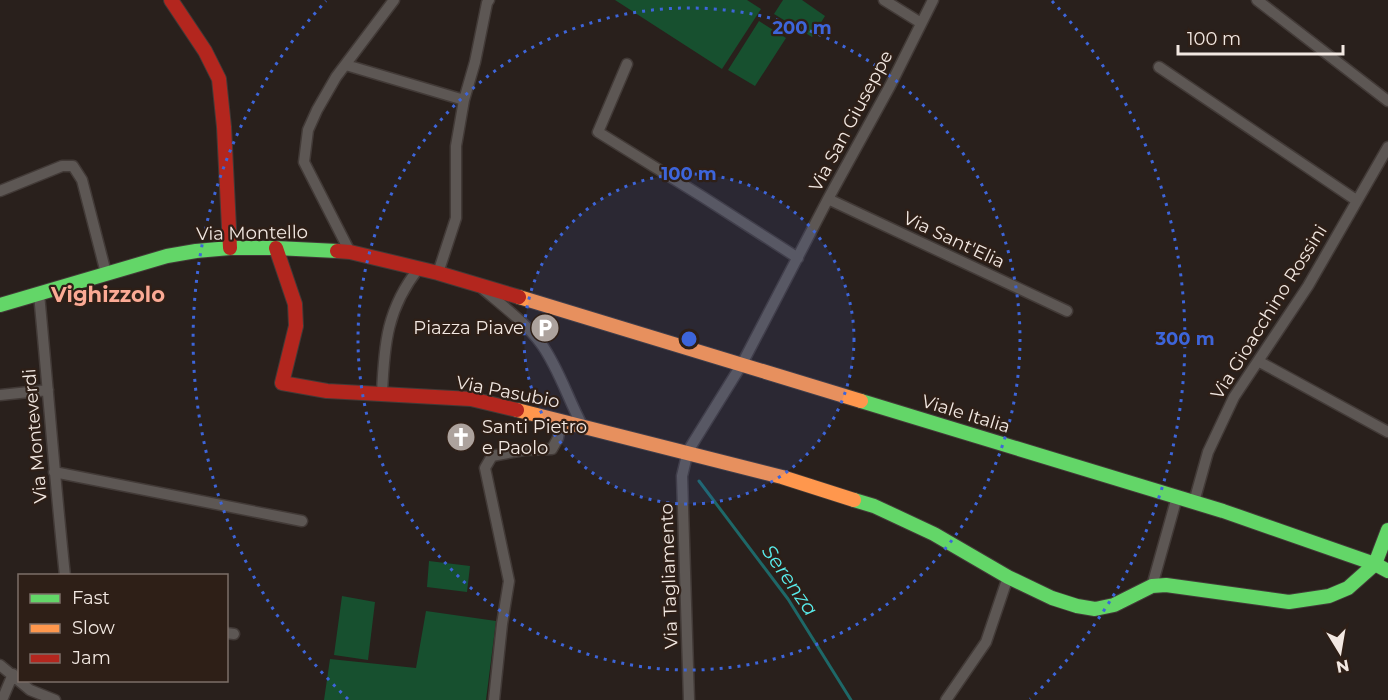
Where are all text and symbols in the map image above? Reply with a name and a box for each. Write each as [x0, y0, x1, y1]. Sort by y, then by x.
text: 200 m [772, 17, 832, 39]
scale bar [1178, 18, 1343, 56]
text: 100 m [1187, 28, 1241, 50]
street label: Via San Giuseppe [804, 47, 898, 195]
text: 100 m [661, 163, 717, 185]
street label: Via Sant'Elia [900, 207, 1008, 273]
street label: Via Montello [196, 221, 308, 245]
street label: Via Gioacchino Rossini [1206, 221, 1332, 403]
district label: Vighizzolo [50, 282, 165, 307]
parking icon: Piazza Piave [529, 312, 561, 344]
place label: Piazza Piave [413, 317, 524, 339]
text: 300 m [1154, 328, 1215, 350]
centre of rings [679, 329, 699, 349]
street label: Via Monteverdi [18, 368, 52, 504]
street label: Via Pasubio [454, 371, 562, 413]
street label: Viale Italia [919, 390, 1013, 438]
place label: Santi Pietro e Paolo [482, 416, 587, 459]
church icon: Santi Pietro e Paolo [445, 421, 477, 453]
street label: Via Tagliamento [655, 503, 683, 649]
water label: Serenza [757, 540, 823, 620]
legend [18, 574, 228, 682]
text: Fast [72, 587, 110, 609]
text: Slow [72, 617, 115, 639]
north arrow [1310, 622, 1370, 682]
text: Jam [71, 647, 111, 669]
text: N [1335, 656, 1351, 677]

